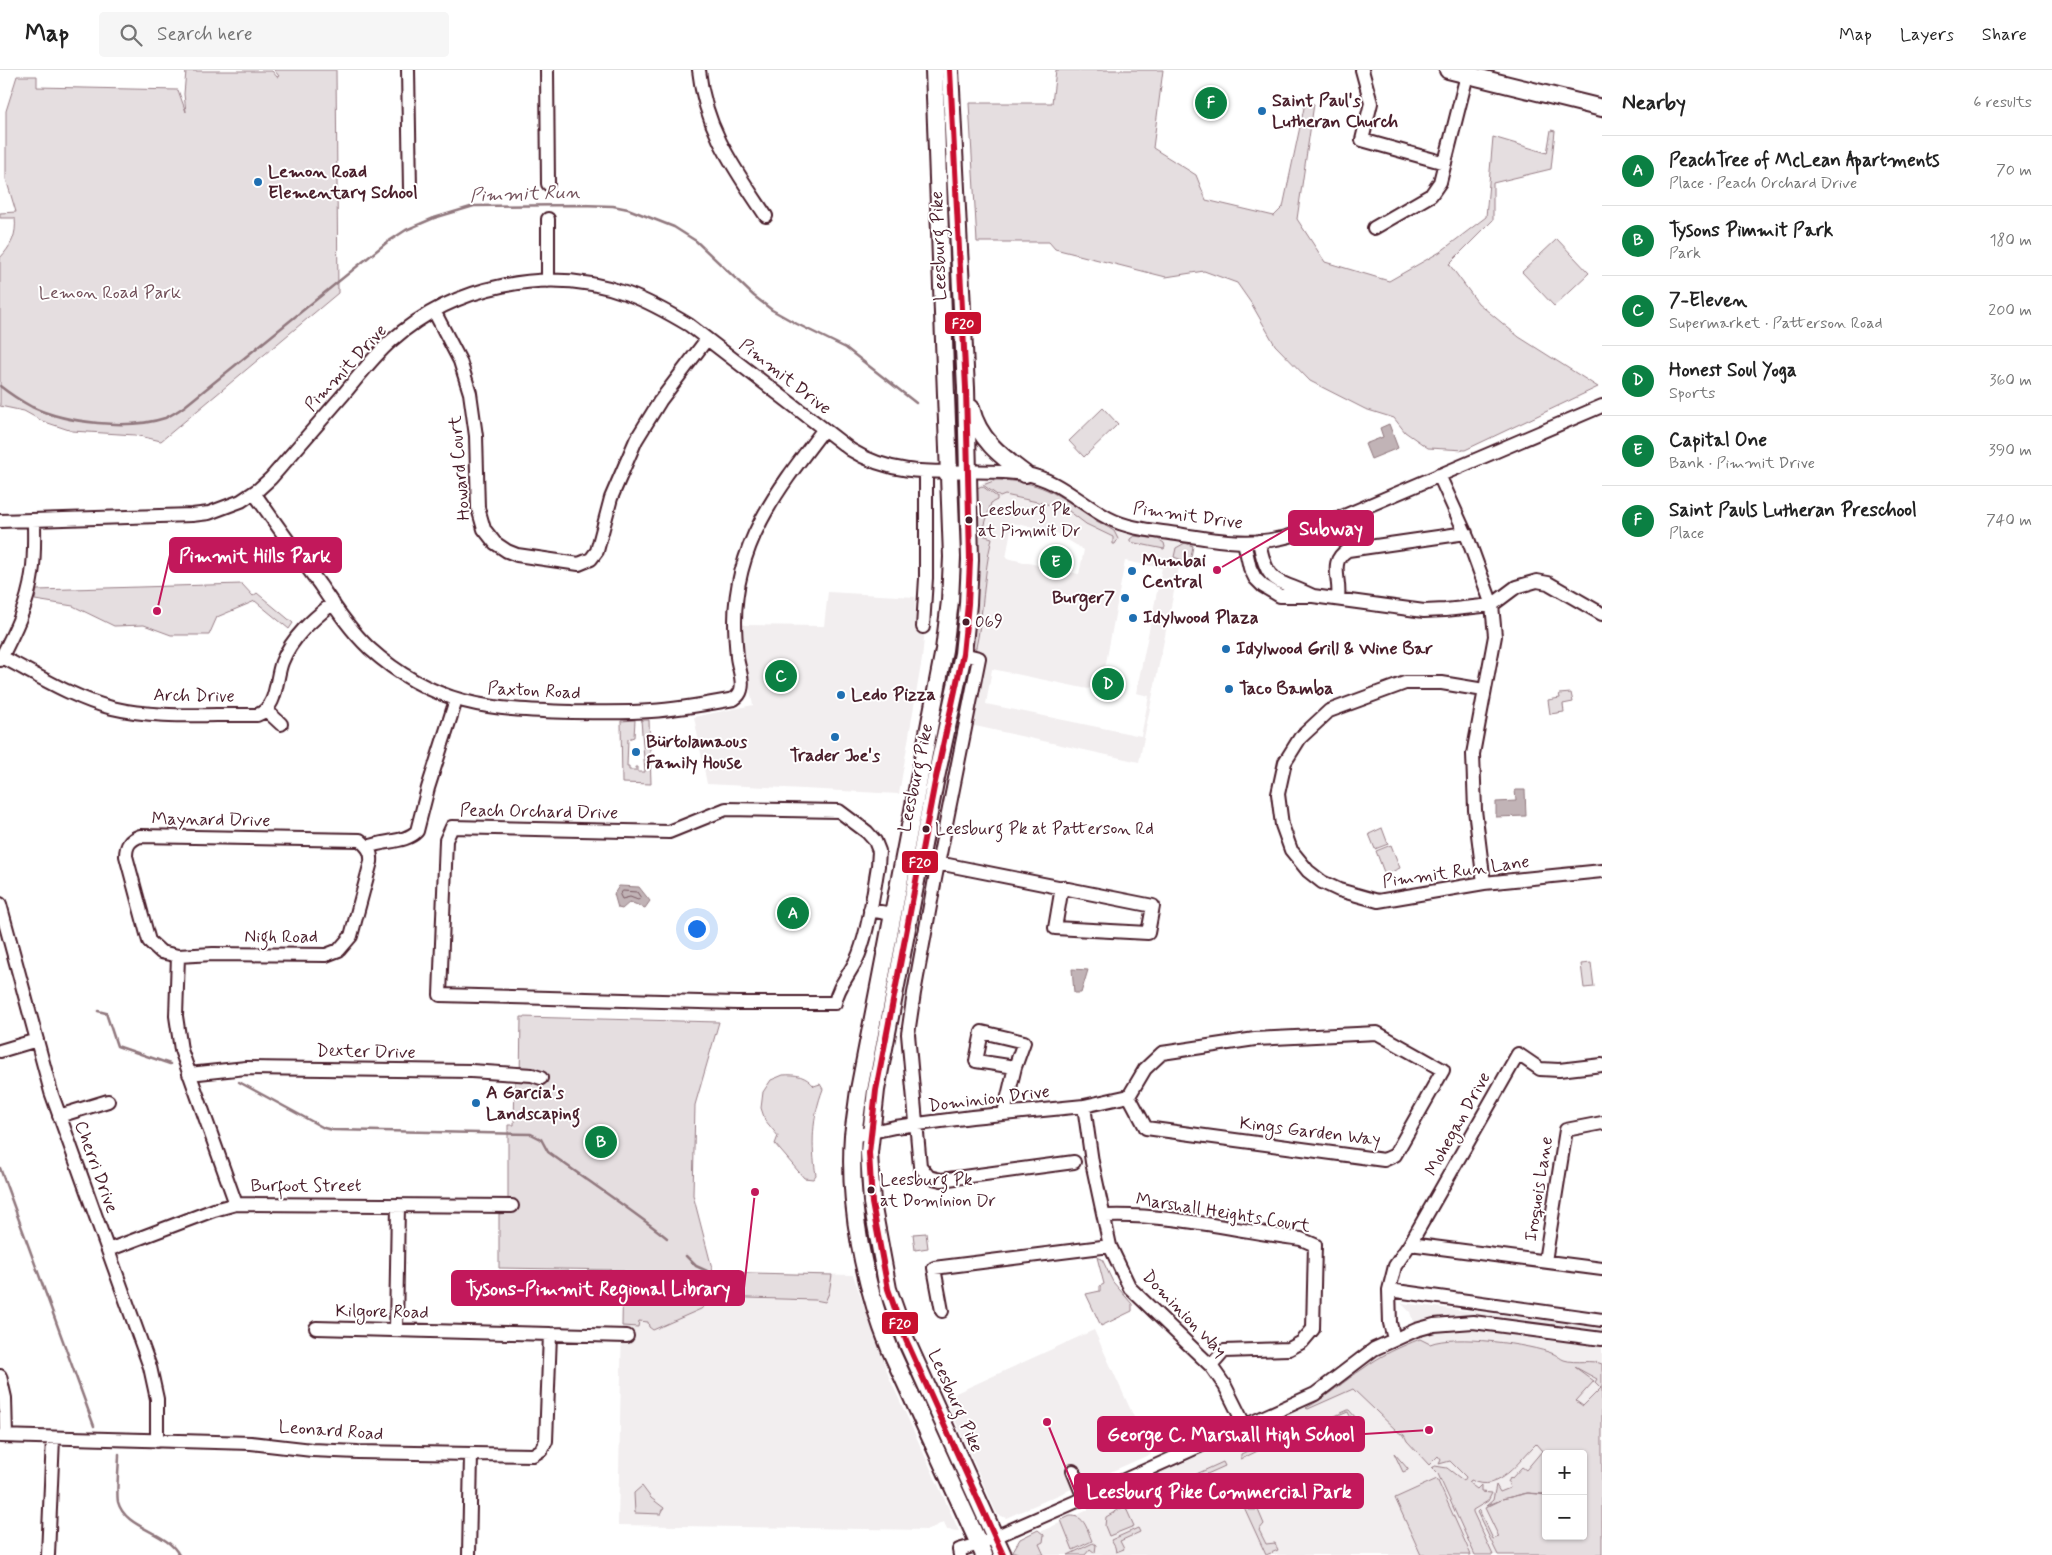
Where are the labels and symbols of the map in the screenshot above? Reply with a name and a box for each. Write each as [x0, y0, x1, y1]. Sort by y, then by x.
pin: F [1195, 84, 1227, 122]
place label: Saint Paul's Lutheran Church [1272, 89, 1399, 134]
marker: Saint Paul's Lutheran Church [1256, 105, 1268, 117]
place label: Lemon Road Elementary School [268, 160, 418, 205]
marker: Lemon Road Elementary School [252, 176, 264, 188]
water label: Pimmit Run [469, 180, 581, 208]
street label: Leesburg Pike [925, 190, 955, 301]
park label: Lemon Road Park [39, 281, 181, 305]
line badge: F20 [944, 311, 982, 335]
text: F20 [952, 315, 974, 333]
street label: Pimmit Drive [299, 319, 393, 417]
street label: Pimmit Drive [734, 333, 836, 421]
street label: Howard Court [443, 414, 477, 521]
street label: Pimmit Drive [1131, 496, 1245, 536]
place label: Leesburg Pk at Pimmit Dr [978, 499, 1081, 542]
callout: Subway [1289, 511, 1373, 545]
marker: Leesburg Pk at Pimmit Dr [964, 515, 974, 525]
text: Subway [1299, 517, 1363, 543]
callout: Pimmit Hills Park [170, 538, 341, 572]
pin: E [1040, 543, 1072, 581]
text: Pimmit Hills Park [179, 544, 331, 569]
place label: Mumbai Central [1142, 549, 1206, 594]
marker: Mumbai Central [1126, 565, 1138, 577]
place label: Burger7 [1052, 586, 1115, 612]
marker: Burger7 [1119, 592, 1131, 604]
place label: Idylwood Plaza [1143, 606, 1259, 630]
place label: 069 [975, 611, 1003, 633]
marker: Idylwood Plaza [1127, 612, 1139, 624]
marker: 069 [961, 617, 971, 627]
place label: Idylwood Grill & Wine Bar [1236, 637, 1433, 661]
marker: Idylwood Grill & Wine Bar [1220, 643, 1232, 655]
pin: C [765, 657, 797, 695]
pin: D [1092, 665, 1124, 703]
street label: Paxton Road [487, 677, 581, 705]
place label: Taco Bamba [1239, 677, 1333, 701]
street label: Arch Drive [153, 683, 235, 709]
place label: Ledo Pizza [851, 683, 936, 707]
marker: Taco Bamba [1223, 683, 1235, 695]
marker: Ledo Pizza [835, 689, 847, 701]
street label: Leesburg Pike [893, 722, 941, 835]
place label: Bürtolamaous Family House [646, 730, 747, 775]
marker: Trader Joe's [829, 731, 841, 743]
place label: Trader Joe's [790, 744, 880, 768]
marker: Bürtolamaous Family House [630, 746, 642, 758]
street label: Peach Orchard Drive [460, 799, 618, 825]
street label: Maynard Drive [151, 807, 271, 833]
place label: Leesburg Pk at Patterson Rd [935, 818, 1154, 843]
marker: Leesburg Pk at Patterson Rd [921, 824, 931, 834]
line badge: F20 [901, 850, 939, 874]
street label: Pimmit Run Lane [1381, 850, 1531, 894]
text: F20 [909, 854, 931, 872]
pin: A [777, 894, 809, 932]
your location [684, 916, 710, 942]
street label: Nigh Road [244, 925, 318, 951]
street label: Dexter Drive [316, 1039, 416, 1065]
street label: Mohegan Drive [1420, 1068, 1497, 1181]
street label: Dominion Drive [927, 1080, 1051, 1118]
place label: A Garcia's Landscaping [486, 1081, 580, 1128]
marker: A Garcia's Landscaping [470, 1097, 482, 1109]
street label: Kings Garden Way [1238, 1111, 1382, 1154]
street label: Cherri Drive [68, 1117, 124, 1217]
pin: B [585, 1123, 617, 1161]
street label: Iroquois Lane [1519, 1135, 1559, 1243]
place label: Leesburg Pk at Dominion Dr [880, 1169, 996, 1212]
street label: Burfoot Street [250, 1174, 362, 1200]
marker: Leesburg Pk at Dominion Dr [866, 1185, 876, 1195]
street label: Marshall Heights Court [1134, 1187, 1312, 1239]
street label: Dominion Way [1136, 1265, 1232, 1363]
callout: Tysons-Pimmit Regional Library [452, 1271, 744, 1305]
text: Tysons-Pimmit Regional Library [466, 1277, 730, 1305]
street label: Kilgore Road [335, 1299, 429, 1326]
line badge: F20 [881, 1311, 919, 1335]
text: F20 [889, 1315, 911, 1333]
street label: Leesburg Pike [920, 1346, 988, 1457]
street label: Leonard Road [278, 1415, 384, 1447]
callout: George C. Marshall High School [1098, 1417, 1364, 1451]
text: George C. Marshall High School [1107, 1423, 1355, 1451]
callout: Leesburg Pike Commercial Park [1075, 1474, 1363, 1508]
text: Leesburg Pike Commercial Park [1086, 1480, 1352, 1508]

